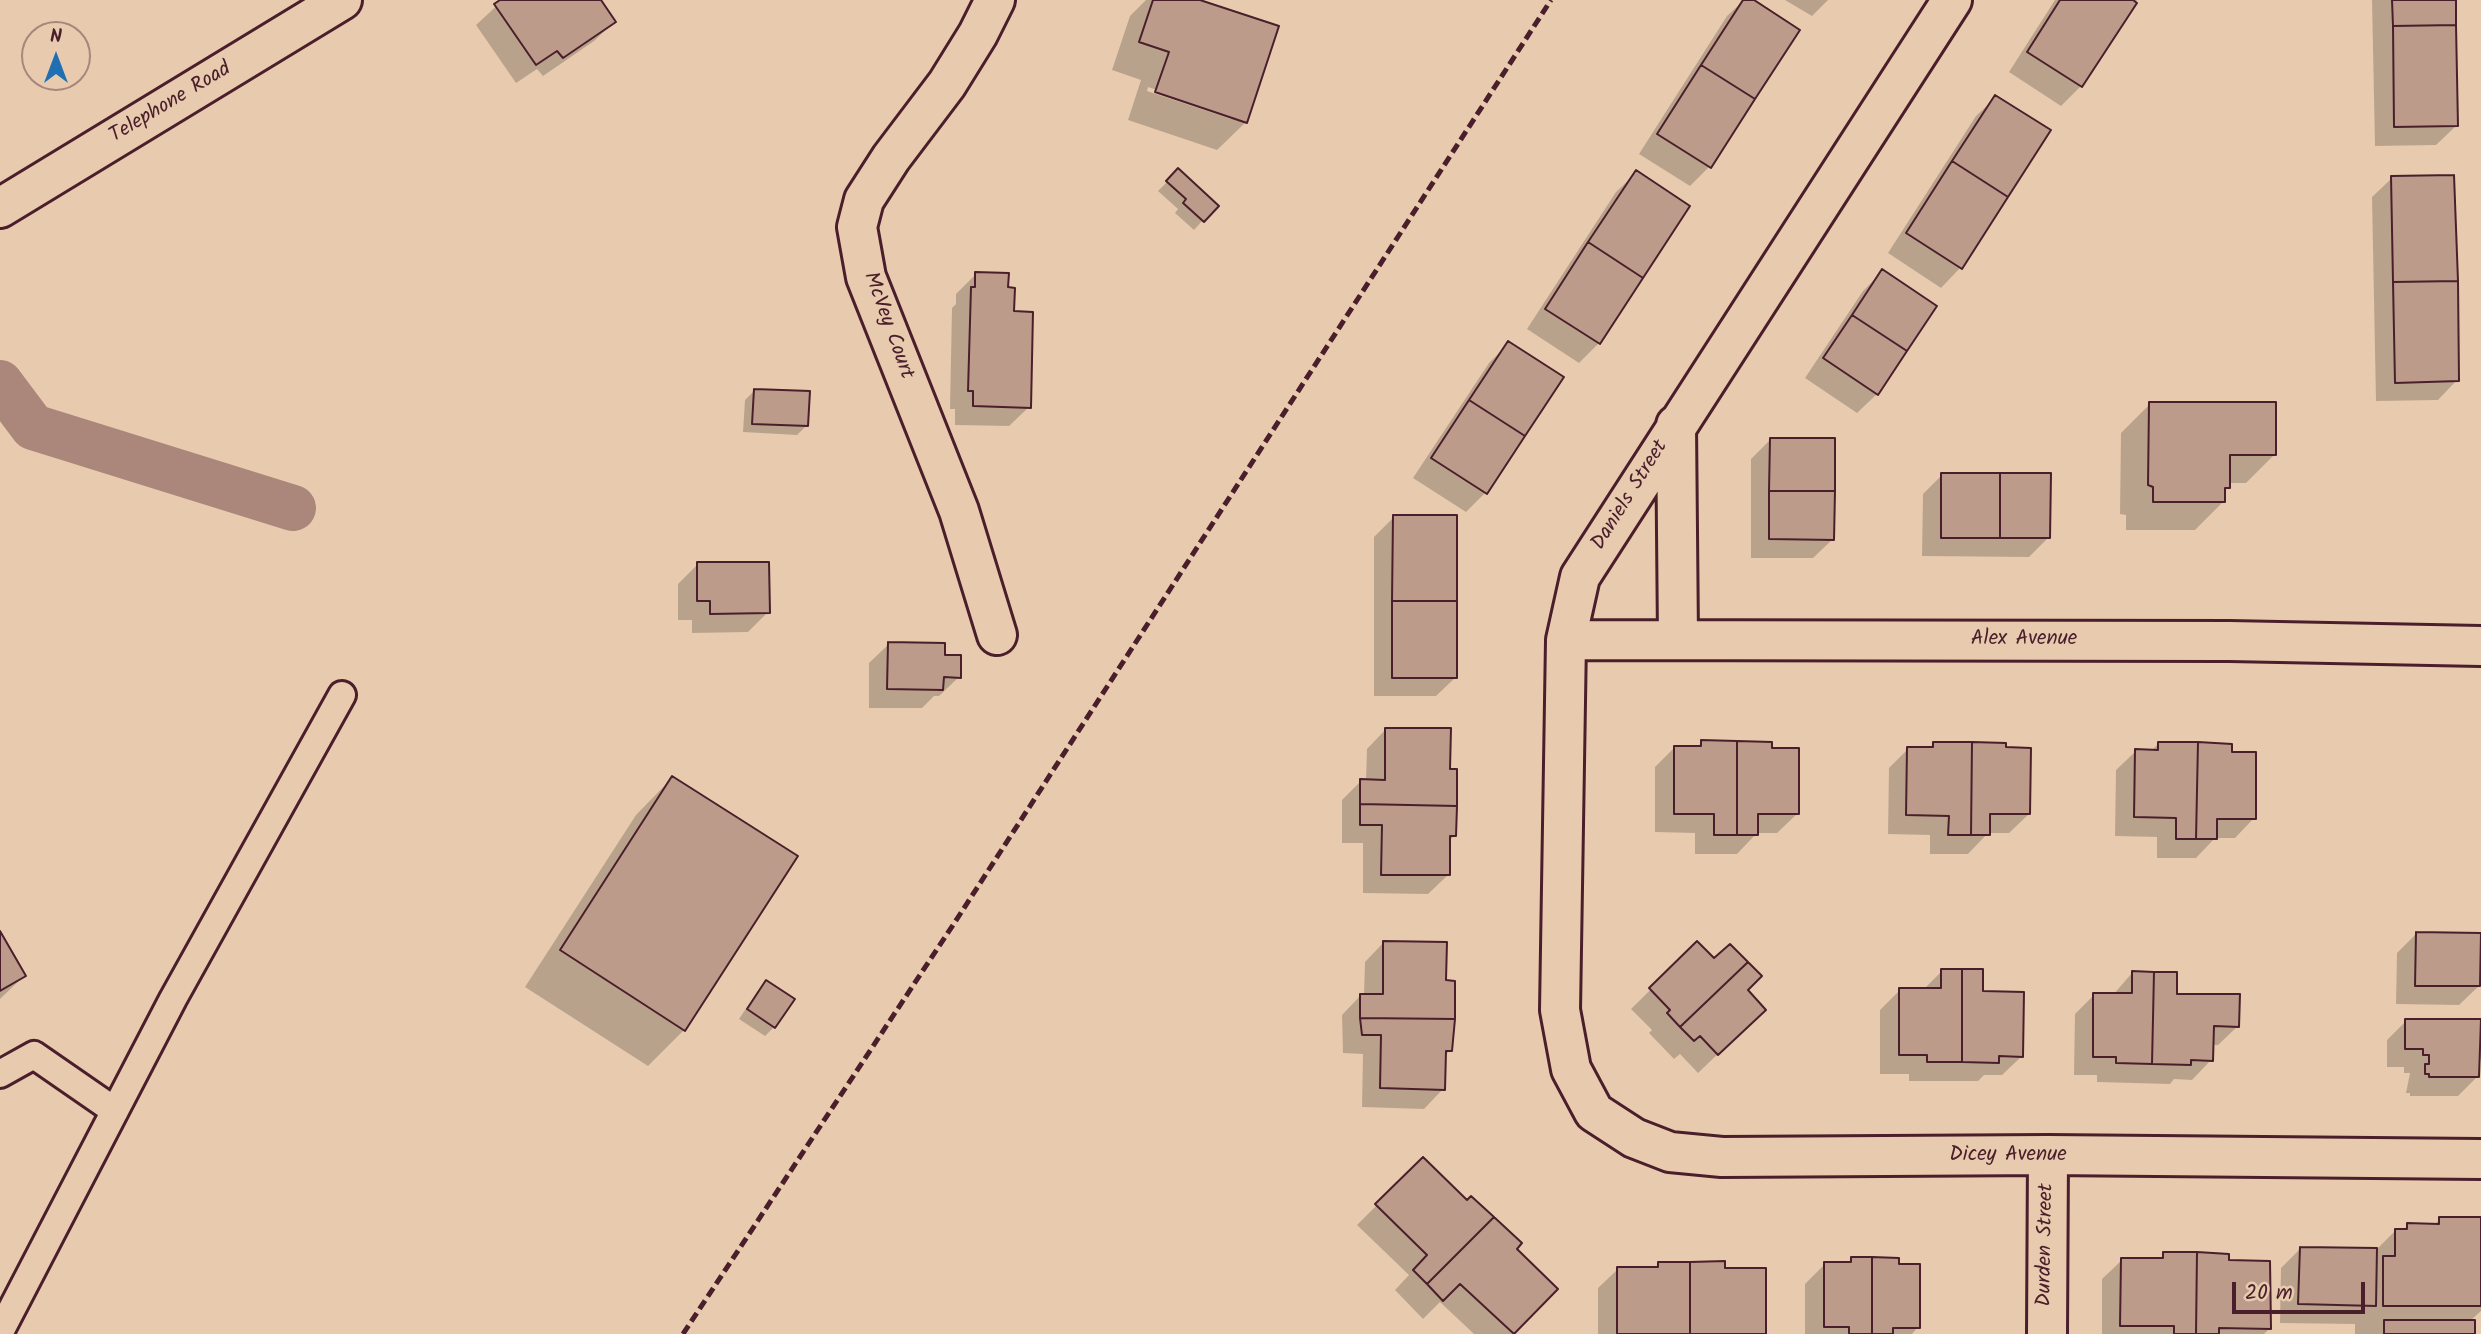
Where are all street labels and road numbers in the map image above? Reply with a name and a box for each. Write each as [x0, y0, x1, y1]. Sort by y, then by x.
street label: Telephone Road [106, 58, 236, 150]
street label: McVey Court [856, 269, 918, 383]
street label: Daniels Street [1587, 436, 1675, 556]
street label: Alex Avenue [1971, 627, 2077, 653]
street label: Dicey Avenue [1949, 1143, 2067, 1169]
street label: Durden Street [2033, 1183, 2061, 1307]

